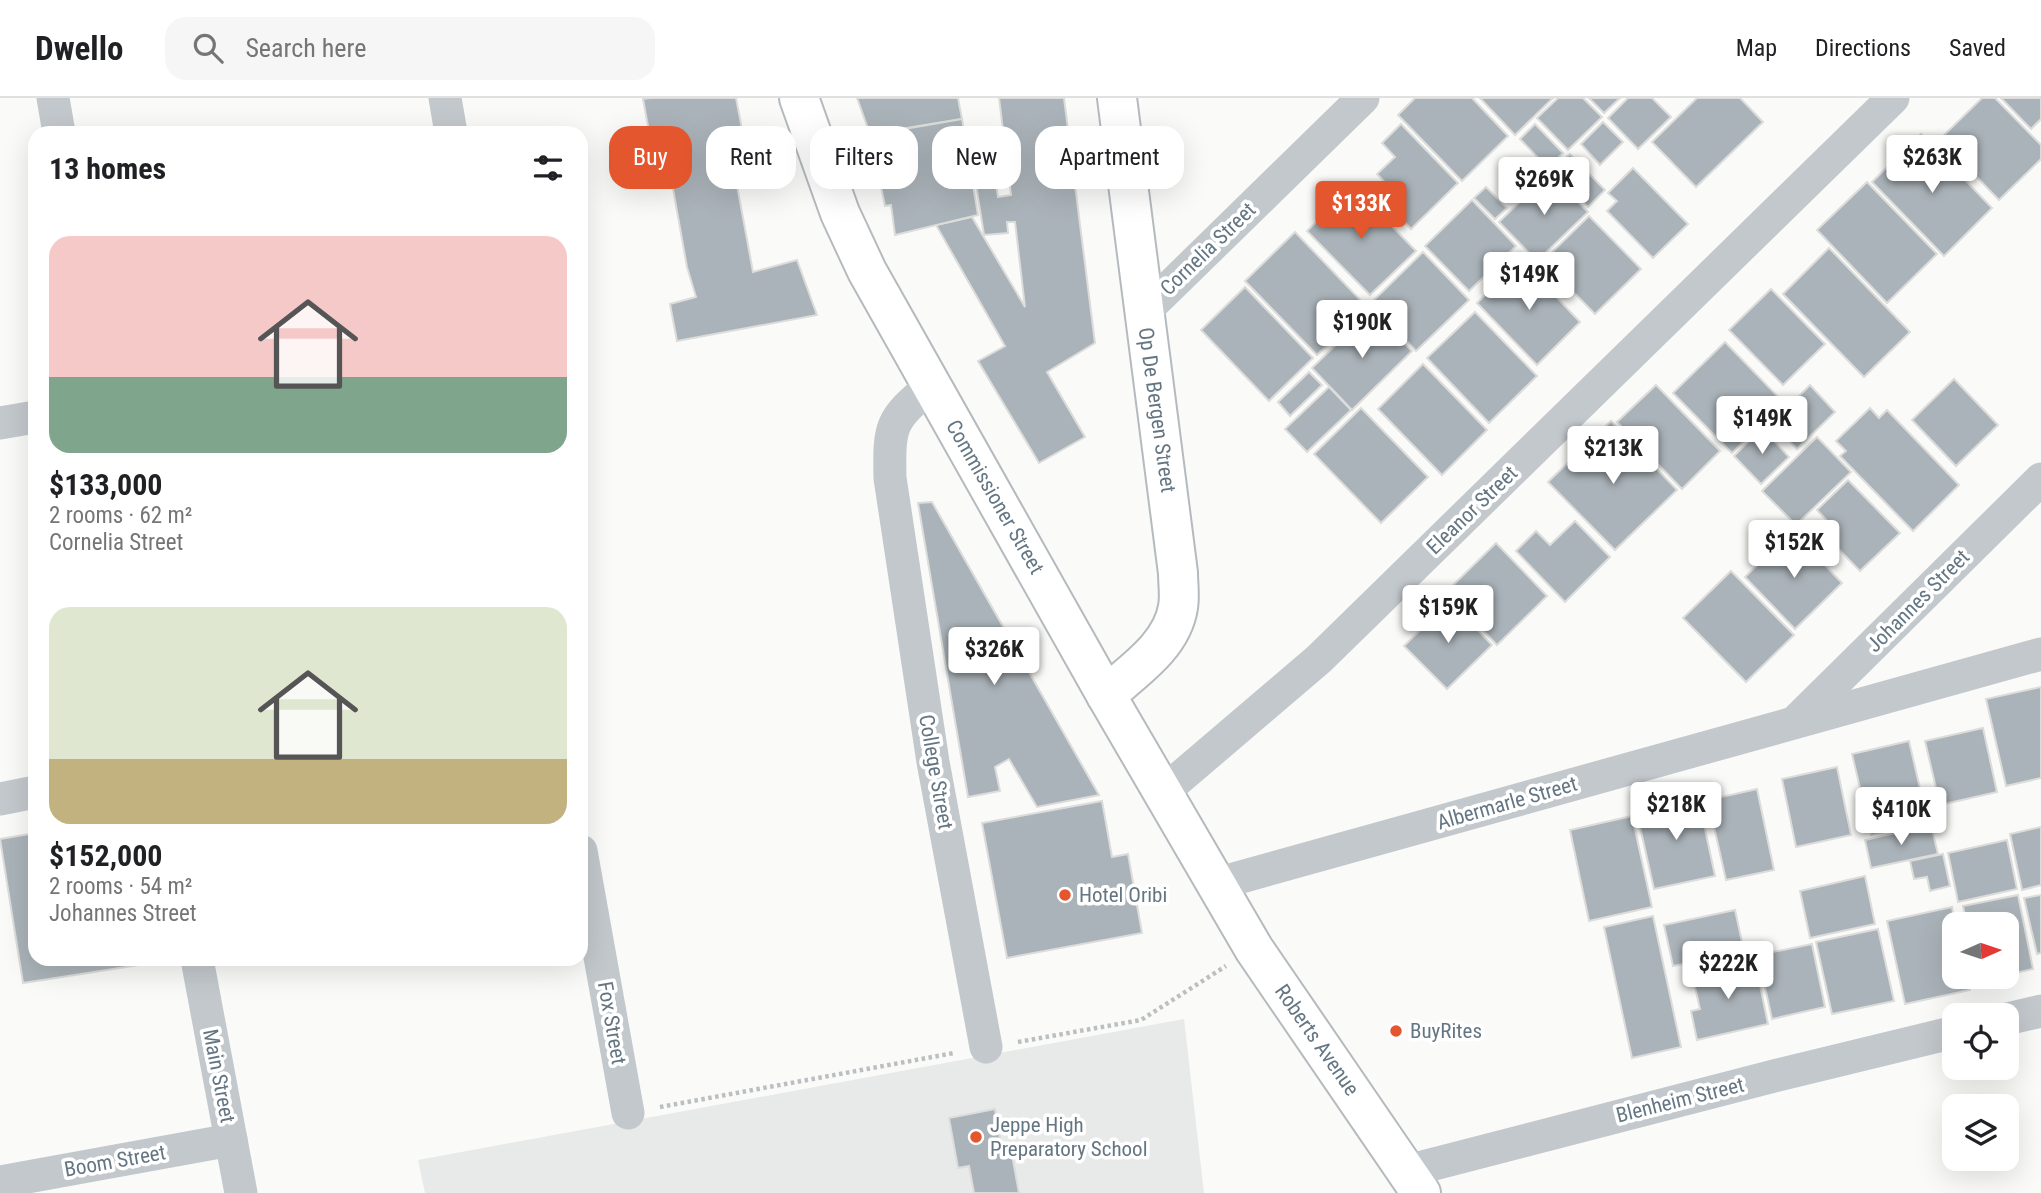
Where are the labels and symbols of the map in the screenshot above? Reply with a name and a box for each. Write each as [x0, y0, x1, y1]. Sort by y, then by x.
pin: $263K [1883, 136, 1981, 195]
pin: $269K [1495, 158, 1593, 217]
pin: $133K [1312, 181, 1410, 241]
street label: Cornelia Street [1156, 198, 1260, 300]
pin: $149K [1480, 252, 1578, 312]
pin: $190K [1313, 300, 1411, 360]
street label: Op De Bergen Street [1134, 326, 1180, 494]
pin: $149K [1713, 396, 1811, 456]
street label: Commissioner Street [941, 416, 1049, 578]
pin: $213K [1564, 426, 1662, 486]
street label: Eleanor Street [1422, 461, 1522, 559]
pin: $152K [1745, 520, 1843, 580]
street label: Johannes Street [1862, 545, 1974, 657]
pin: $159K [1399, 586, 1497, 645]
pin: $326K [945, 628, 1043, 687]
street label: College Street [914, 713, 958, 831]
street label: Albermarle Street [1434, 772, 1580, 834]
pin: $218K [1627, 782, 1725, 842]
pin: $410K [1852, 788, 1950, 847]
place label: Hotel Oribi [1079, 883, 1167, 907]
marker: Hotel Oribi [1057, 887, 1073, 903]
north arrow [1942, 912, 2020, 989]
pin: $222K [1679, 942, 1777, 1001]
street label: Fox Street [593, 980, 631, 1066]
street label: Roberts Avenue [1270, 980, 1364, 1100]
place label: BuyRites [1410, 1019, 1482, 1043]
marker: BuyRites [1388, 1023, 1404, 1039]
street label: Main Street [198, 1027, 240, 1125]
street label: Blenheim Street [1614, 1073, 1746, 1127]
place label: Jeppe High Preparatory School [990, 1113, 1147, 1161]
marker: Jeppe High Preparatory School [968, 1129, 984, 1145]
street label: Boom Street [62, 1140, 168, 1182]

